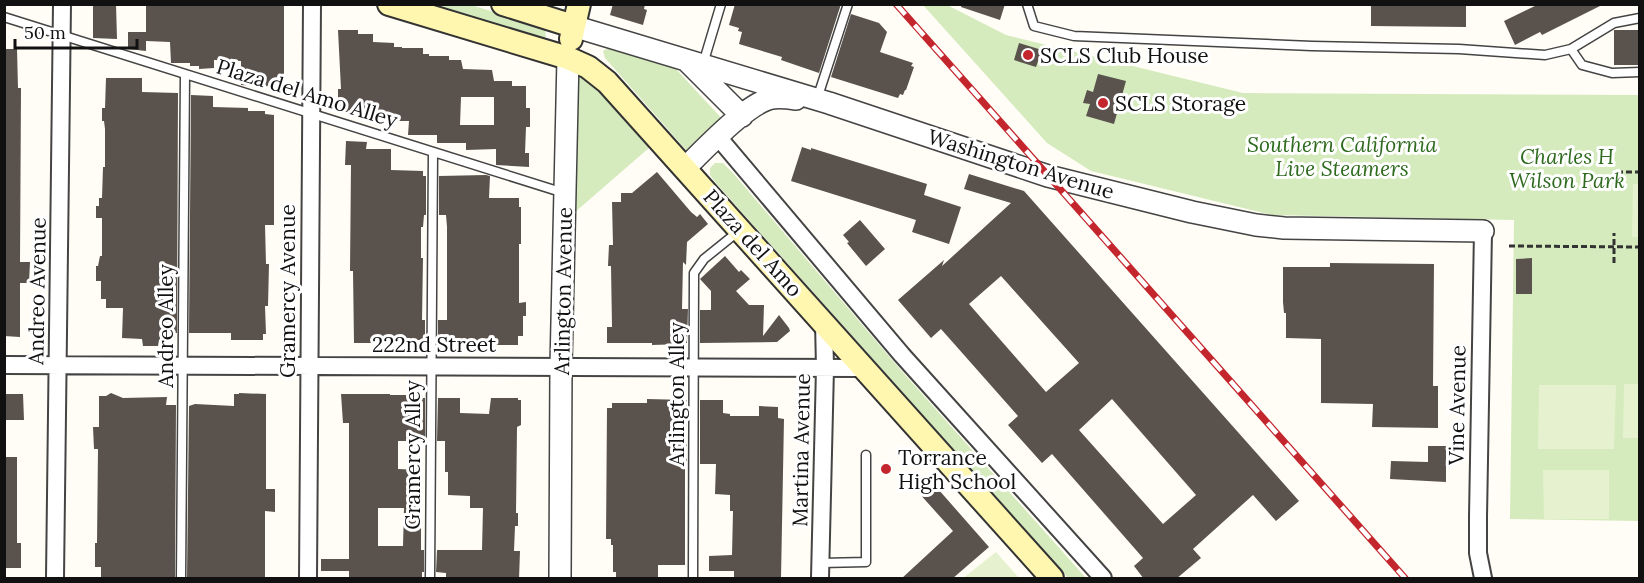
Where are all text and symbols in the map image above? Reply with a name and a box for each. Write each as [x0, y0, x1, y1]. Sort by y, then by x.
scale bar [15, 12, 136, 50]
text: 50 m [24, 21, 66, 44]
place label: SCLS Club House [1040, 42, 1209, 69]
marker: SCLS Club House [1021, 48, 1035, 62]
street label: Plaza del Amo Alley [213, 53, 401, 133]
place label: SCLS Storage [1115, 90, 1246, 117]
marker: SCLS Storage [1096, 96, 1110, 110]
street label: Washington Avenue [925, 123, 1117, 205]
park label: Southern California Live Steamers [1247, 131, 1437, 182]
park label: Charles H Wilson Park [1509, 143, 1625, 194]
street label: Plaza del Amo [698, 184, 808, 302]
street label: Gramercy Avenue [274, 204, 301, 378]
street label: Arlington Avenue [548, 207, 578, 376]
street label: Andreo Avenue [22, 217, 52, 366]
street label: Andreo Alley [152, 264, 179, 389]
street label: Arlington Alley [663, 322, 690, 467]
street label: 222nd Street [372, 331, 497, 358]
street label: Vine Avenue [1442, 345, 1472, 466]
street label: Martina Avenue [786, 373, 816, 527]
street label: Gramercy Alley [399, 380, 426, 530]
place label: Torrance High School [898, 444, 1016, 495]
marker: Torrance High School [879, 462, 893, 476]

